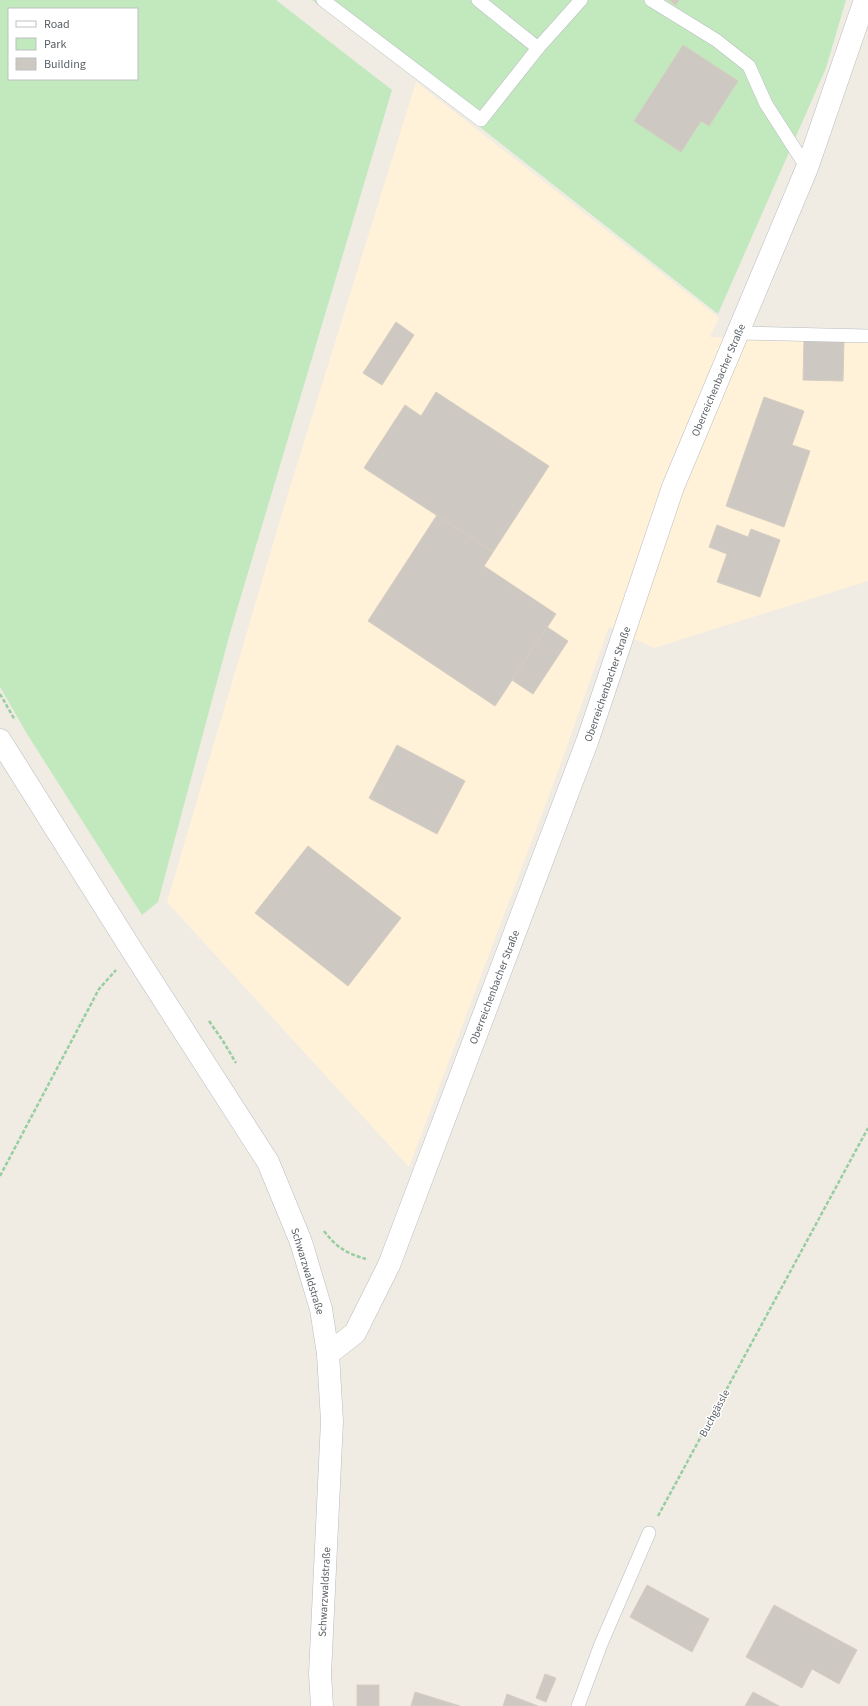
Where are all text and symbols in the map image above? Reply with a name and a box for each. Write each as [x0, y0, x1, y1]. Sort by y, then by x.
legend [8, 8, 138, 80]
text: Road [44, 16, 70, 33]
text: Park [44, 36, 66, 53]
text: Building [44, 56, 86, 73]
street label: Oberreichenbacher Straße [688, 321, 749, 439]
street label: Oberreichenbacher Straße [581, 624, 634, 744]
street label: Oberreichenbacher Straße [466, 927, 523, 1046]
street label: Schwarzwaldstraße [287, 1226, 328, 1317]
street label: Buchgässle [696, 1386, 733, 1440]
street label: Schwarzwaldstraße [315, 1546, 334, 1637]

